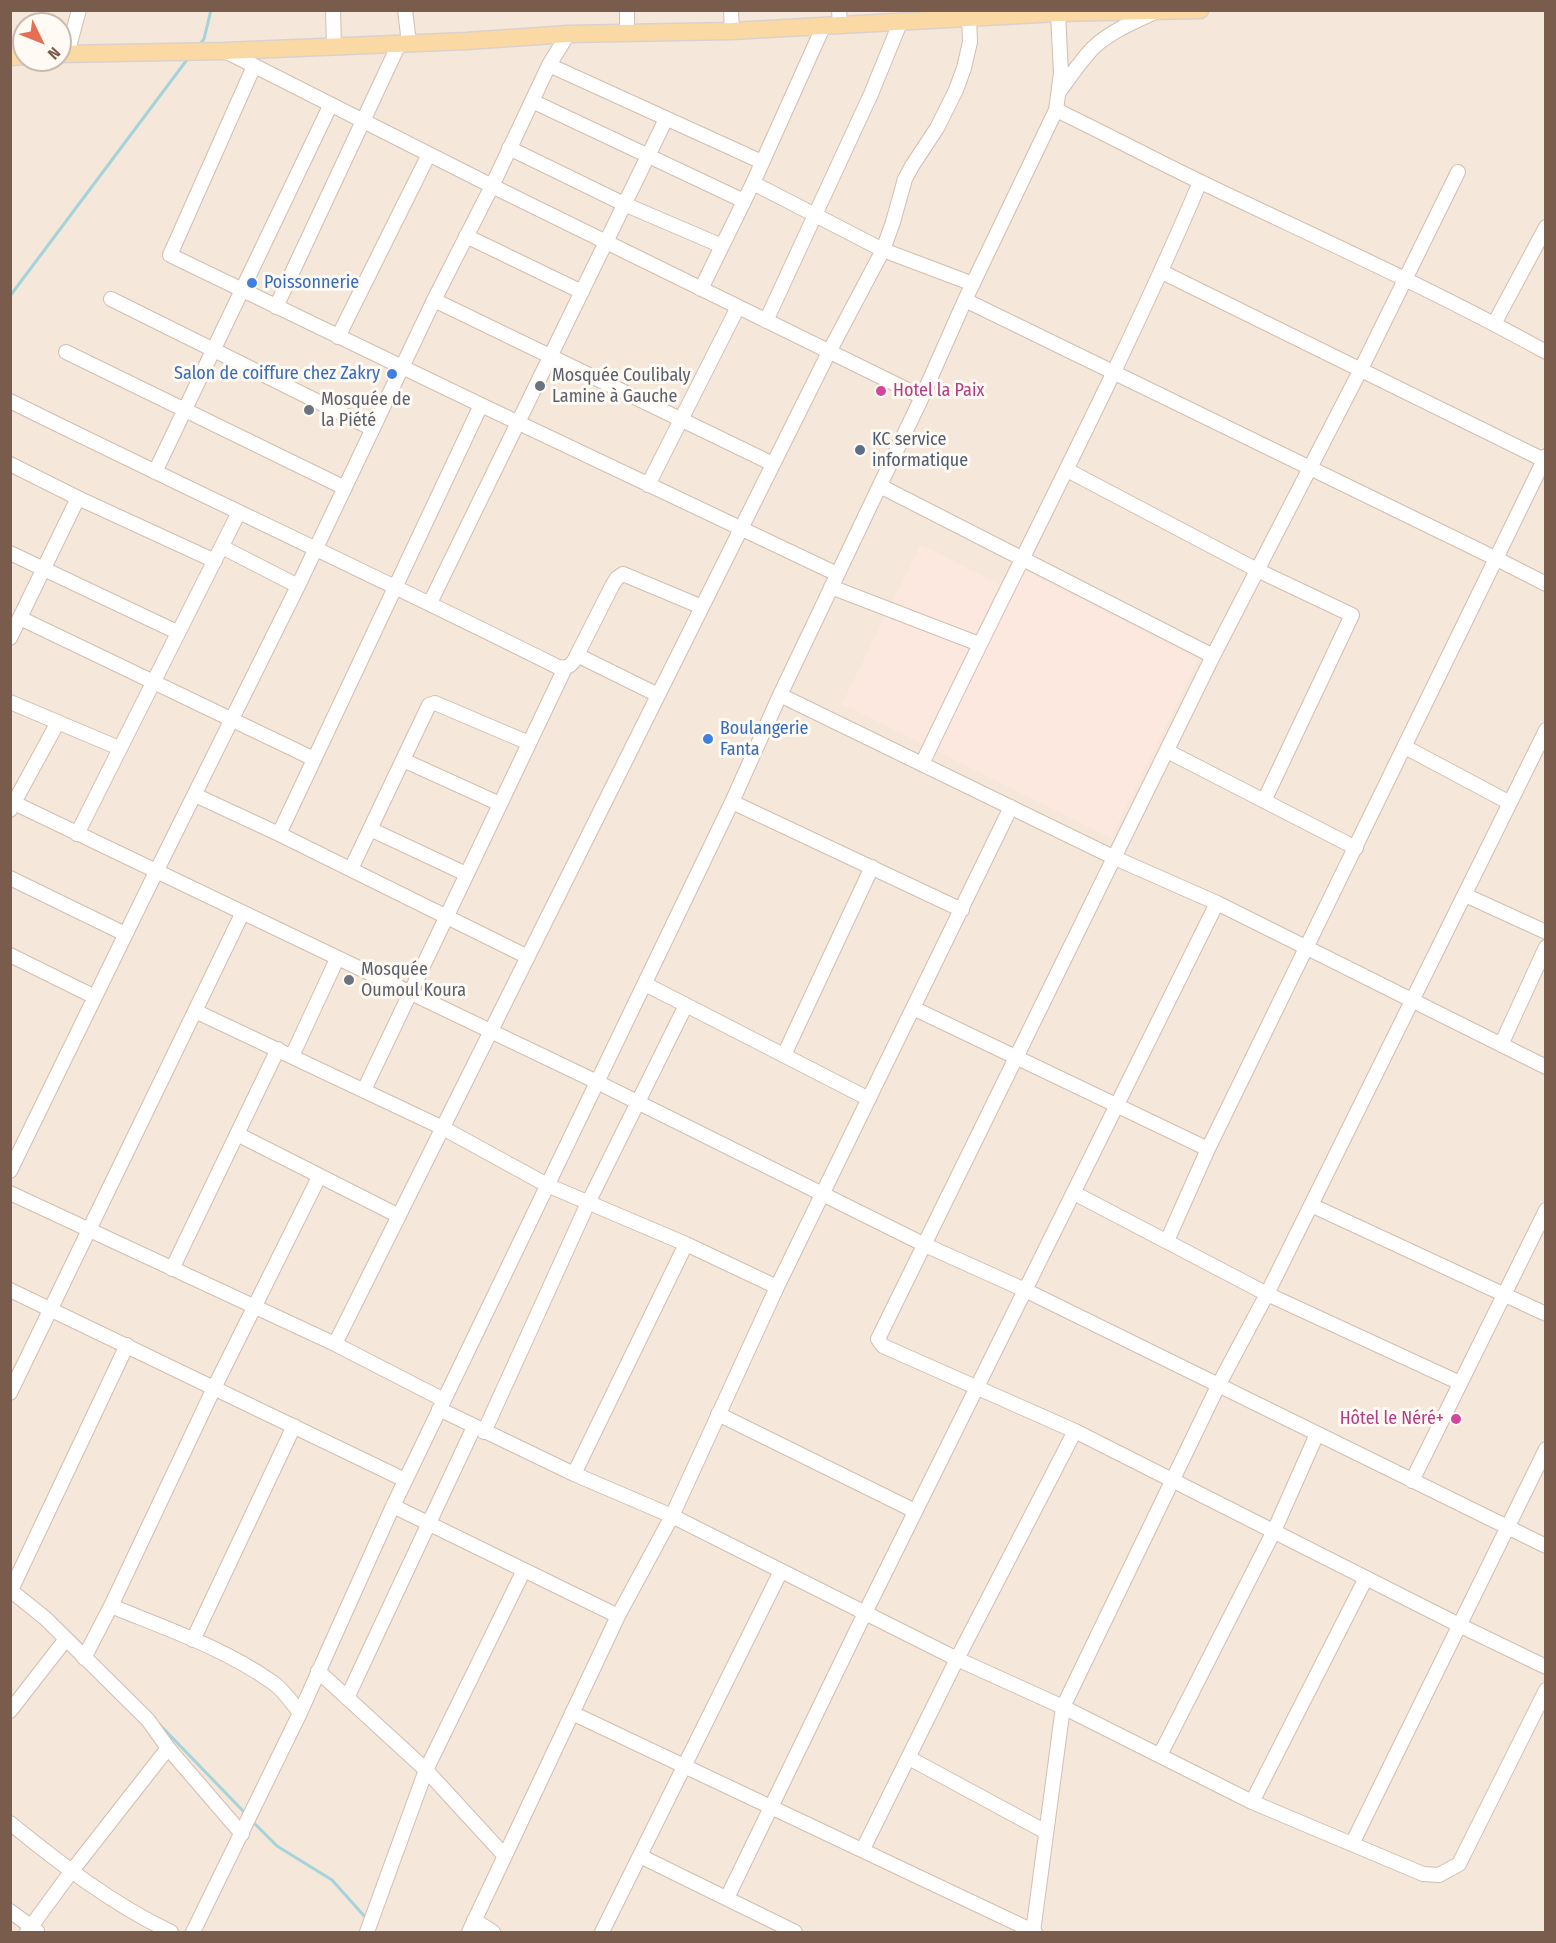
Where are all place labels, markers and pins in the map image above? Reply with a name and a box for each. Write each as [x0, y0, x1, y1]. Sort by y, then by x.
place label: Poissonnerie [264, 272, 359, 294]
marker: Poissonnerie [245, 276, 259, 290]
place label: Salon de coiffure chez Zakry [174, 363, 380, 385]
place label: Mosquée Coulibaly Lamine à Gauche [552, 365, 691, 407]
marker: Salon de coiffure chez Zakry [385, 367, 399, 381]
marker: Mosquée Coulibaly Lamine à Gauche [533, 379, 547, 393]
place label: Hotel la Paix [893, 380, 984, 402]
marker: Hotel la Paix [874, 384, 888, 398]
place label: Mosquée de la Piété [321, 389, 411, 432]
marker: Mosquée de la Piété [302, 403, 316, 417]
place label: KC service informatique [872, 429, 968, 472]
marker: KC service informatique [853, 443, 867, 457]
place label: Boulangerie Fanta [720, 718, 808, 760]
marker: Boulangerie Fanta [701, 732, 715, 746]
place label: Mosquée Oumoul Koura [361, 959, 466, 1002]
marker: Mosquée Oumoul Koura [342, 973, 356, 987]
place label: Hôtel le Néré+ [1340, 1408, 1444, 1430]
marker: Hôtel le Néré+ [1449, 1412, 1463, 1426]

